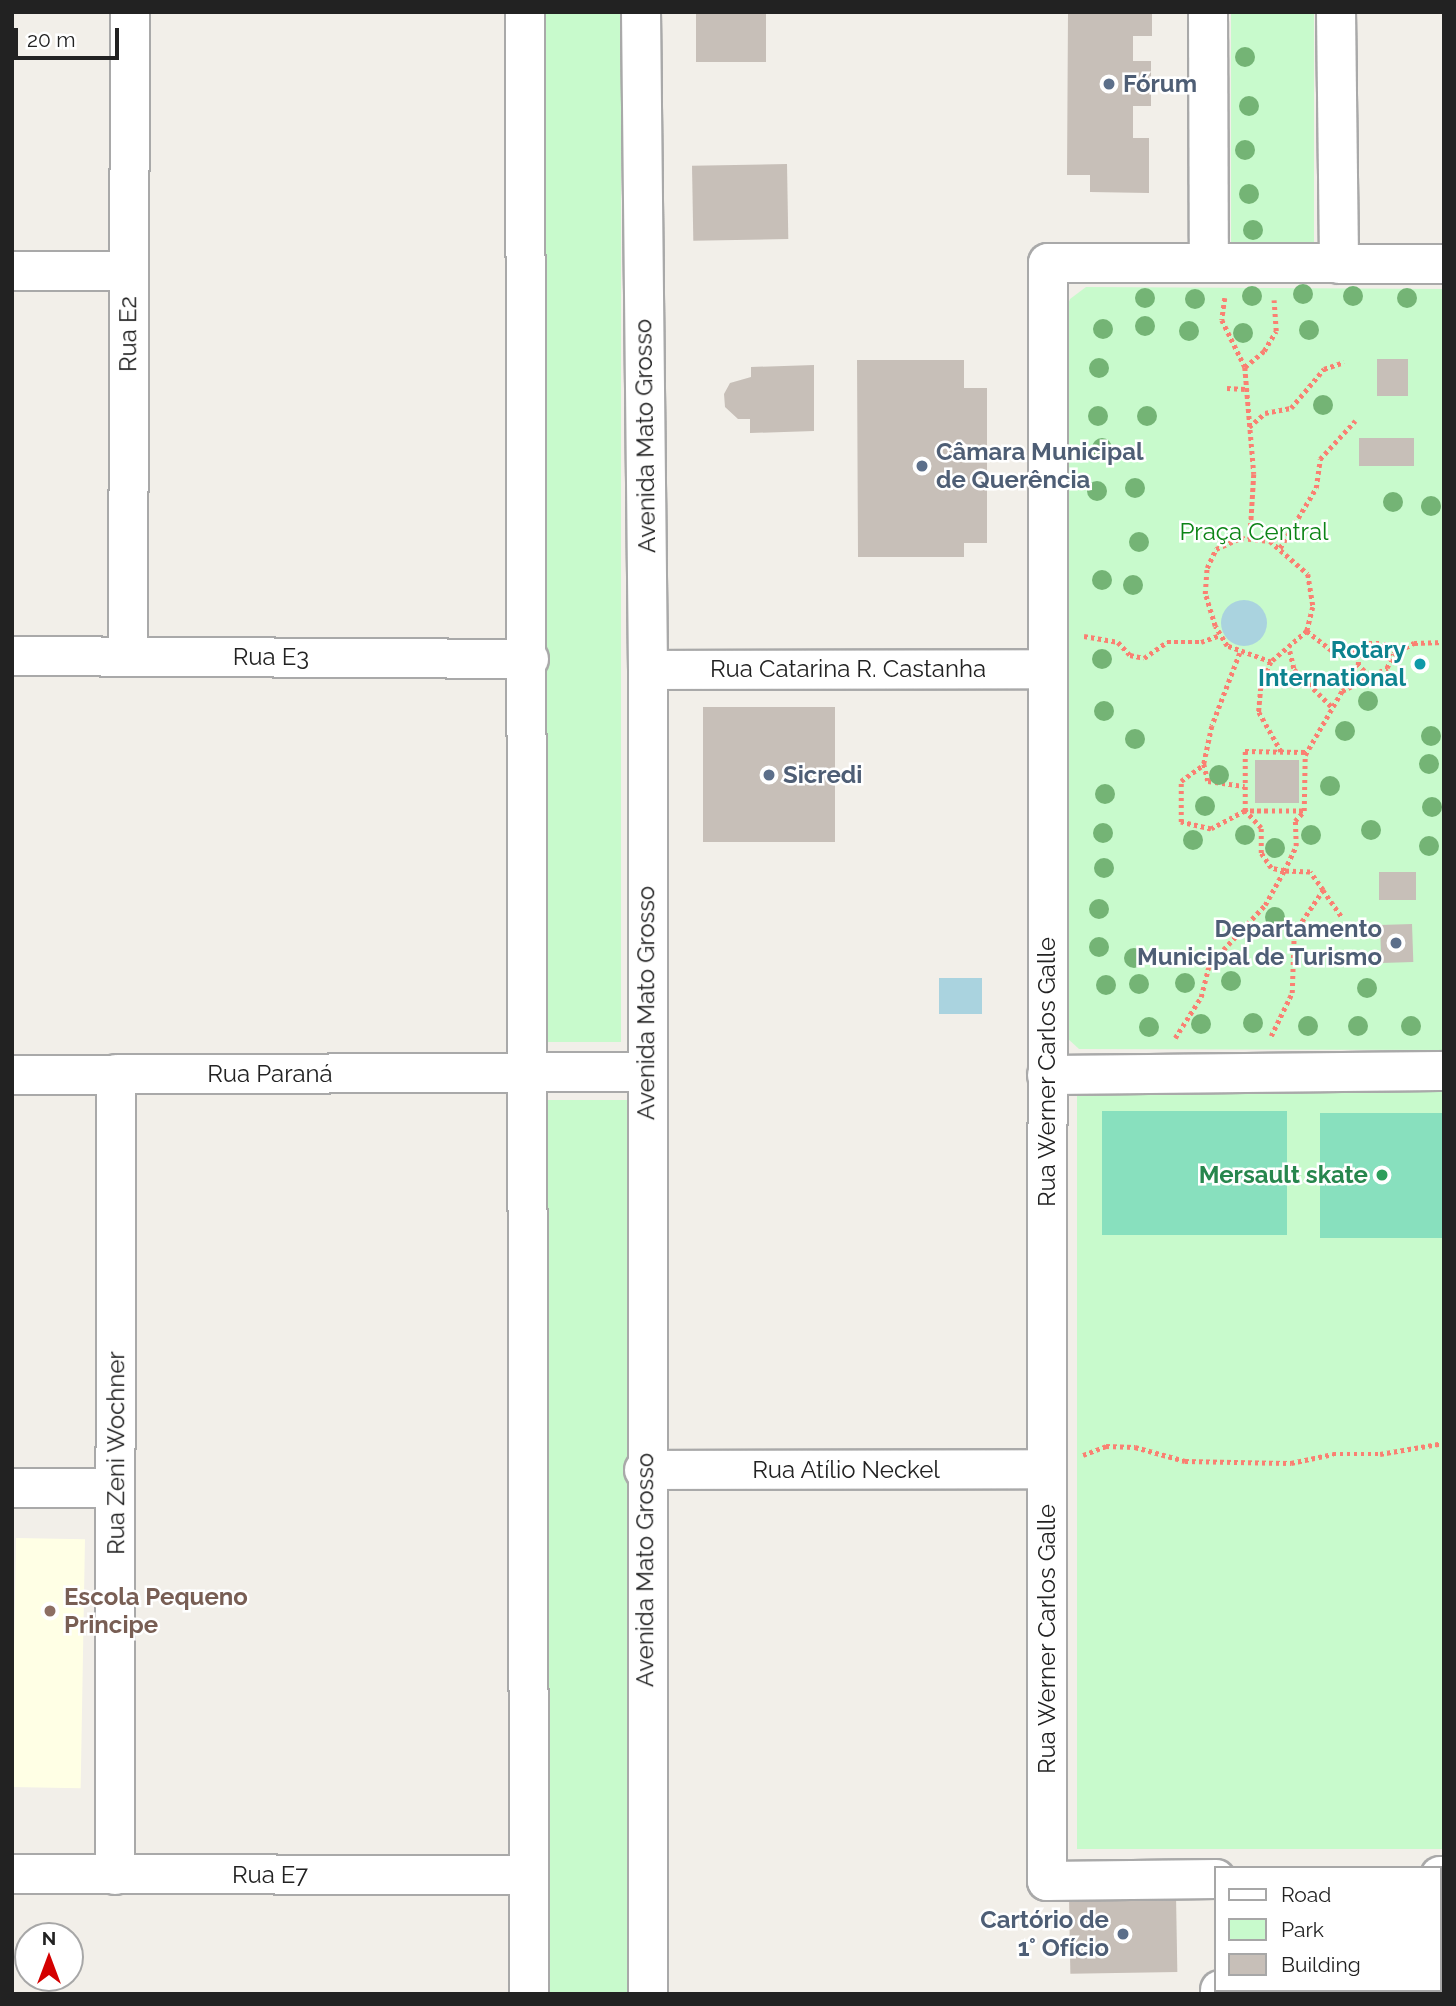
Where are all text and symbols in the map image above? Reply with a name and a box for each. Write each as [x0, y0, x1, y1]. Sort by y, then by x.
scale bar [18, 14, 122, 58]
text: 20 m [27, 27, 75, 52]
place label: Fórum [1123, 70, 1197, 98]
marker: Fórum [1101, 76, 1117, 92]
street label: Rua E2 [114, 296, 142, 372]
street label: Avenida Mato Grosso [629, 319, 661, 553]
place label: Câmara Municipal de Querência [936, 438, 1144, 494]
marker: Câmara Municipal de Querência [914, 458, 930, 474]
park label: Praça Central [1179, 518, 1329, 546]
place label: Rotary International [1258, 636, 1406, 692]
street label: Rua E3 [233, 643, 309, 671]
street label: Rua Catarina R. Castanha [710, 655, 986, 683]
marker: Rotary International [1412, 656, 1428, 672]
place label: Sicredi [783, 761, 862, 789]
marker: Sicredi [761, 767, 777, 783]
street label: Avenida Mato Grosso [632, 886, 660, 1120]
place label: Departamento Municipal de Turismo [1136, 915, 1382, 971]
marker: Departamento Municipal de Turismo [1388, 935, 1404, 951]
street label: Rua Werner Carlos Galle [1033, 936, 1061, 1208]
street label: Rua Paraná [207, 1060, 333, 1088]
place label: Mersault skate [1199, 1161, 1368, 1189]
marker: Mersault skate [1374, 1167, 1390, 1183]
street label: Rua Zeni Wochner [102, 1351, 130, 1555]
street label: Avenida Mato Grosso [631, 1453, 659, 1687]
street label: Rua Atílio Neckel [752, 1456, 940, 1484]
street label: Rua Werner Carlos Galle [1033, 1503, 1061, 1775]
place label: Escola Pequeno Principe [64, 1583, 248, 1639]
marker: Escola Pequeno Principe [42, 1603, 58, 1619]
street label: Rua E7 [232, 1861, 308, 1889]
legend [1214, 1866, 1442, 1992]
text: Road [1281, 1882, 1331, 1907]
place label: Cartório de 1° Ofício [980, 1906, 1109, 1962]
text: Park [1281, 1917, 1324, 1942]
north arrow [14, 1922, 84, 1992]
marker: Cartório de 1° Ofício [1115, 1926, 1131, 1942]
text: N [42, 1927, 56, 1949]
text: Building [1281, 1952, 1361, 1977]

